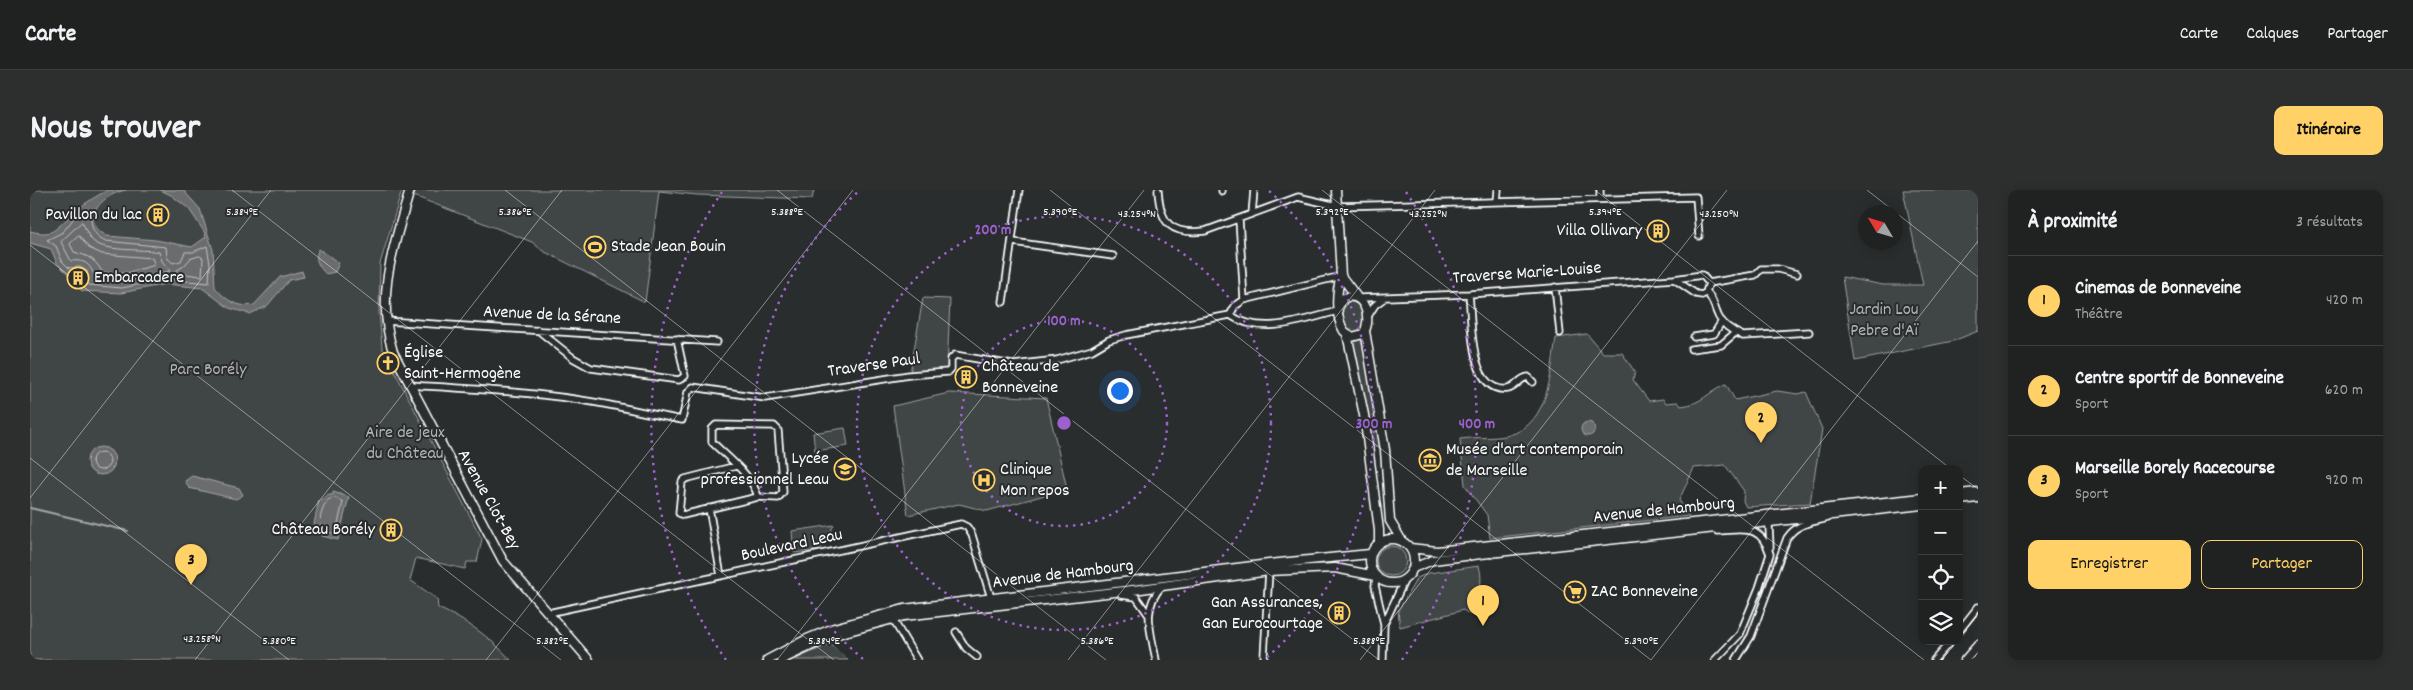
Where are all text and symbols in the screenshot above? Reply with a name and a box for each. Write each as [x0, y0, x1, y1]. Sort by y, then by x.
text: Carte [25, 18, 76, 52]
text: Carte [2180, 22, 2218, 47]
text: Calques [2246, 22, 2299, 47]
text: Partager [2327, 22, 2388, 47]
text: Nous trouver [30, 105, 200, 155]
button: Itinéraire [2274, 106, 2383, 155]
place label: Pavillon du lac [45, 203, 142, 228]
building icon: Pavillon du lac [146, 203, 170, 227]
text: 5.384°E [226, 204, 259, 221]
text: 5.386°E [499, 204, 532, 221]
text: 5.388°E [771, 204, 803, 221]
text: 5.390°E [1043, 204, 1078, 221]
text: 5.392°E [1316, 204, 1349, 221]
text: 5.394°E [1589, 204, 1622, 221]
north arrow [1858, 205, 1903, 250]
text: 43.254°N [1118, 206, 1156, 223]
text: 43.252°N [1409, 206, 1447, 223]
text: 43.250°N [1699, 206, 1739, 223]
text: À proximité [2028, 208, 2117, 238]
text: 3 résultats [2296, 211, 2363, 234]
place label: Villa Ollivary [1557, 219, 1643, 244]
building icon: Villa Ollivary [1646, 219, 1670, 243]
text: 200 m [975, 220, 1011, 242]
sports icon: Stade Jean Bouin [583, 235, 607, 259]
place label: Stade Jean Bouin [611, 235, 726, 260]
street label: Traverse Marie-Louise [1452, 256, 1602, 292]
building icon: Embarcadere [66, 266, 90, 290]
place label: Embarcadere [94, 266, 184, 291]
text: Cinemas de Bonneveine [2075, 276, 2241, 303]
text: 1 [2042, 289, 2046, 312]
text: 420 m [2326, 289, 2363, 312]
park label: Jardin Lou Pebre d'Aï [1850, 298, 1920, 344]
street label: Avenue de la Sérane [483, 300, 622, 332]
text: Théâtre [2075, 303, 2123, 326]
text: 100 m [1047, 311, 1081, 333]
place label: Église Saint-Hermogène [404, 341, 521, 387]
street label: Traverse Paul [826, 347, 922, 385]
church icon: Église Saint-Hermogène [376, 351, 400, 375]
place label: Château de Bonneveine [982, 355, 1059, 401]
park label: Parc Borély [169, 358, 247, 383]
building icon: Château de Bonneveine [954, 365, 978, 389]
text: Centre sportif de Bonneveine [2075, 366, 2284, 393]
your location [1107, 378, 1133, 404]
text: 2 [2041, 379, 2048, 402]
text: 620 m [2325, 379, 2363, 402]
text: Sport [2075, 393, 2108, 416]
pin: 2 [1745, 402, 1777, 443]
centre of rings [1055, 414, 1073, 432]
text: 300 m [1356, 414, 1392, 436]
text: 400 m [1459, 414, 1495, 436]
park label: Aire de jeux du Château [365, 421, 445, 467]
place label: Musée d'art contemporain de Marseille [1446, 438, 1623, 484]
street label: Avenue Clot-Bey [450, 445, 526, 555]
place label: Lycée professionnel Leau [701, 447, 829, 493]
museum icon: Musée d'art contemporain de Marseille [1418, 448, 1442, 472]
text: Marseille Borely Racecourse [2075, 456, 2275, 483]
school or university icon: Lycée professionnel Leau [833, 457, 857, 481]
place label: Clinique Mon repos [1000, 458, 1069, 504]
map controls [1918, 465, 1963, 645]
button: + [1918, 465, 1963, 510]
hospital icon: Clinique Mon repos [972, 468, 996, 492]
text: 3 [2040, 469, 2048, 492]
text: 920 m [2325, 469, 2363, 492]
text: Sport [2075, 483, 2108, 506]
street label: Avenue de Hambourg [1592, 491, 1736, 531]
button: − [1918, 510, 1963, 555]
place label: Château Borély [271, 518, 376, 543]
building icon: Château Borély [379, 518, 403, 542]
street label: Boulevard Leau [739, 523, 845, 569]
button: Enregistrer [2028, 540, 2191, 589]
button: Partager [2201, 540, 2363, 589]
pin: 3 [175, 544, 207, 585]
street label: Avenue de Hambourg [991, 554, 1135, 596]
button: locate [1918, 555, 1963, 600]
supermarket icon: ZAC Bonneveine [1563, 580, 1587, 604]
place label: ZAC Bonneveine [1591, 580, 1698, 605]
pin: 1 [1467, 585, 1499, 626]
place label: Gan Assurances, Gan Eurocourtage [1202, 591, 1323, 637]
button: layers [1918, 600, 1963, 645]
building icon: Gan Assurances, Gan Eurocourtage [1327, 601, 1351, 625]
text: 43.258°N [183, 631, 221, 648]
text: 5.380°E [262, 633, 296, 650]
text: 5.382°E [536, 633, 569, 650]
text: 5.384°E [808, 633, 841, 650]
text: 5.386°E [1081, 633, 1114, 650]
text: 5.388°E [1353, 633, 1385, 650]
text: 5.390°E [1624, 633, 1659, 650]

